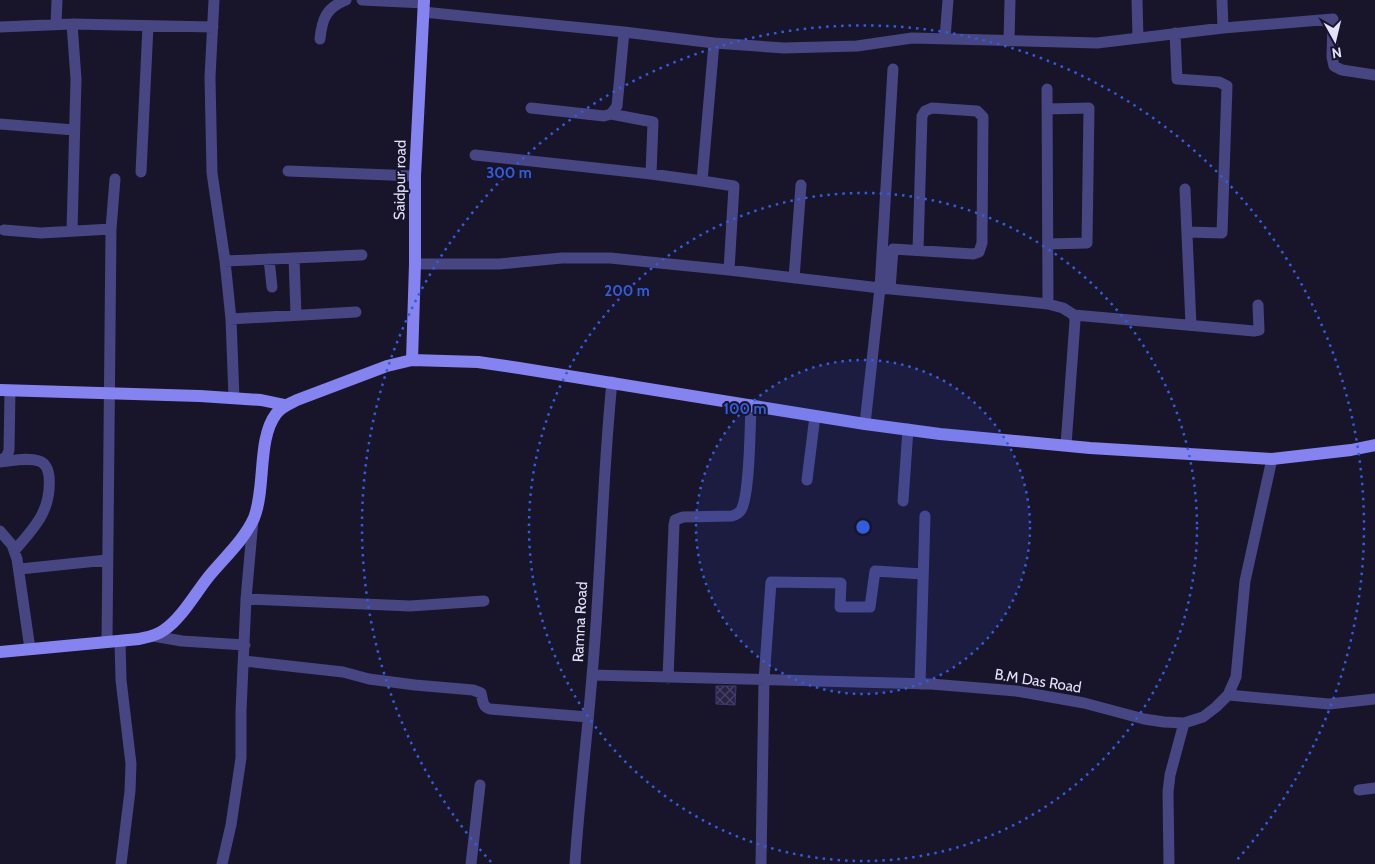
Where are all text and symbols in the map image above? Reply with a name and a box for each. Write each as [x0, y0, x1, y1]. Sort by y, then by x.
north arrow [1310, 15, 1360, 65]
text: N [1331, 43, 1343, 62]
street label: Saidpur road [390, 140, 410, 220]
text: 300 m [486, 164, 532, 182]
text: 200 m [604, 282, 650, 300]
text: 100 m [723, 400, 767, 418]
centre of rings [854, 518, 872, 536]
street label: Ramna Road [569, 581, 591, 663]
street label: B.M Das Road [993, 665, 1083, 697]

